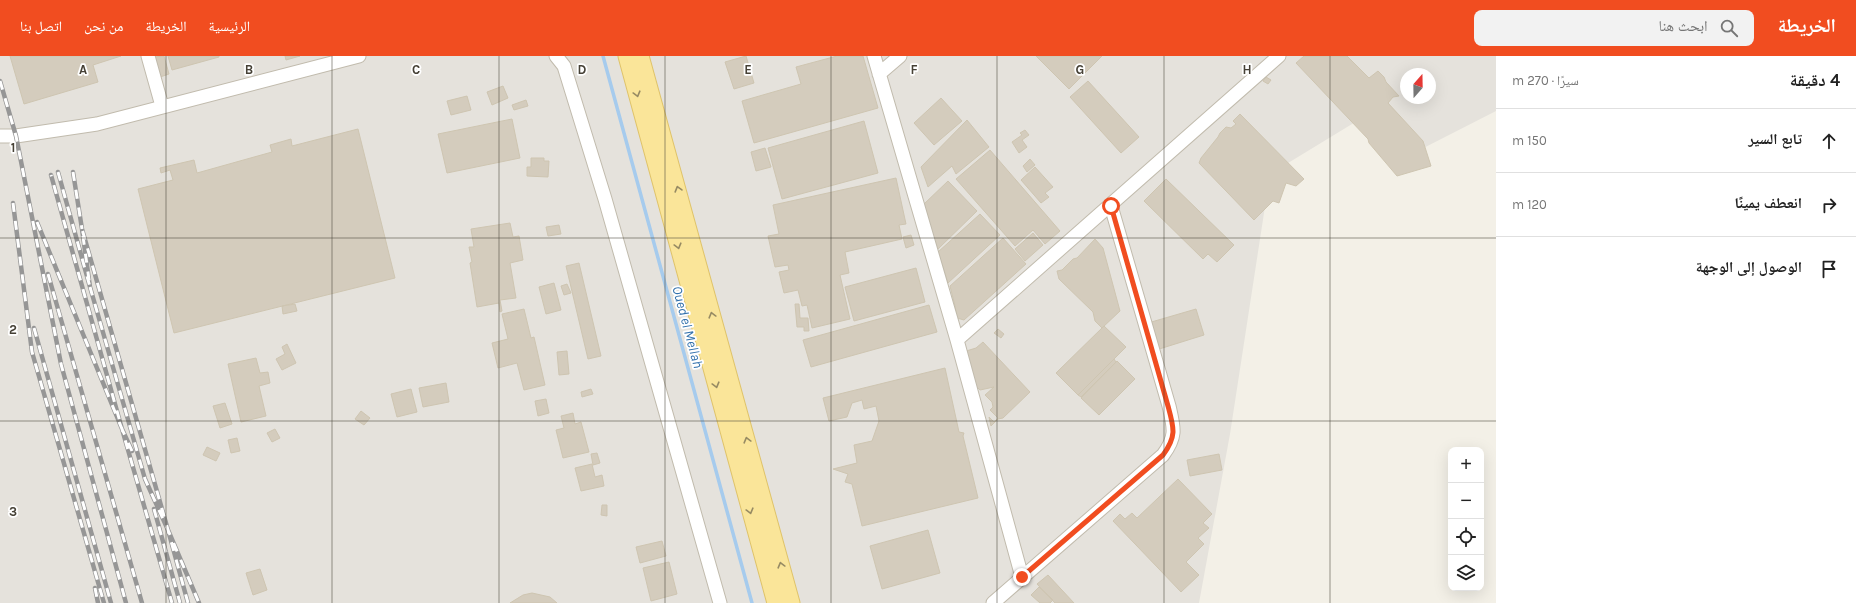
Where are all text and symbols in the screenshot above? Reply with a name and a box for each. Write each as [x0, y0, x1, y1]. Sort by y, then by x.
search box [1474, 10, 1754, 46]
text: الخريطة [1778, 15, 1836, 37]
text: ابحث هنا [1658, 17, 1708, 35]
icon: search [1718, 17, 1740, 39]
text: اتصل بنا [20, 18, 62, 35]
text: من نحن [84, 18, 123, 35]
text: الخريطة [145, 18, 187, 35]
text: الرئيسية [209, 18, 250, 35]
text: A [79, 62, 87, 77]
text: B [245, 62, 253, 77]
text: C [412, 62, 420, 77]
text: D [578, 62, 587, 77]
text: E [744, 62, 752, 77]
text: F [910, 62, 918, 77]
text: G [1076, 62, 1084, 77]
text: H [1242, 62, 1252, 77]
north arrow [1400, 68, 1436, 104]
text: 4 دقيقة [1790, 70, 1840, 90]
text: سيرًا · 270 m [1512, 73, 1579, 88]
one-way arrow [632, 90, 641, 97]
text: تابع السير [1748, 130, 1802, 148]
icon: ahead [1818, 130, 1840, 152]
text: 150 m [1512, 133, 1547, 148]
text: 1 [11, 140, 15, 155]
one-way arrow [674, 186, 683, 193]
text: انعطف يمينًا [1735, 194, 1802, 212]
icon: right [1818, 194, 1840, 216]
route start [1102, 197, 1120, 215]
text: 120 m [1512, 197, 1547, 212]
one-way arrow [674, 243, 682, 249]
text: الوصول إلى الوجهة [1696, 258, 1802, 276]
icon: arrive [1818, 258, 1840, 280]
water label: Oued el Mellah [668, 284, 707, 370]
one-way arrow [708, 311, 717, 318]
text: 2 [9, 322, 17, 337]
one-way arrow [711, 381, 720, 388]
one-way arrow [743, 437, 752, 444]
map controls [1448, 447, 1484, 591]
button: + [1448, 447, 1484, 483]
button: − [1448, 483, 1484, 519]
text: 3 [9, 504, 17, 519]
one-way arrow [746, 507, 754, 514]
button: locate [1448, 519, 1484, 555]
button: layers [1448, 555, 1484, 591]
one-way arrow [777, 562, 786, 569]
route end [1013, 568, 1031, 586]

